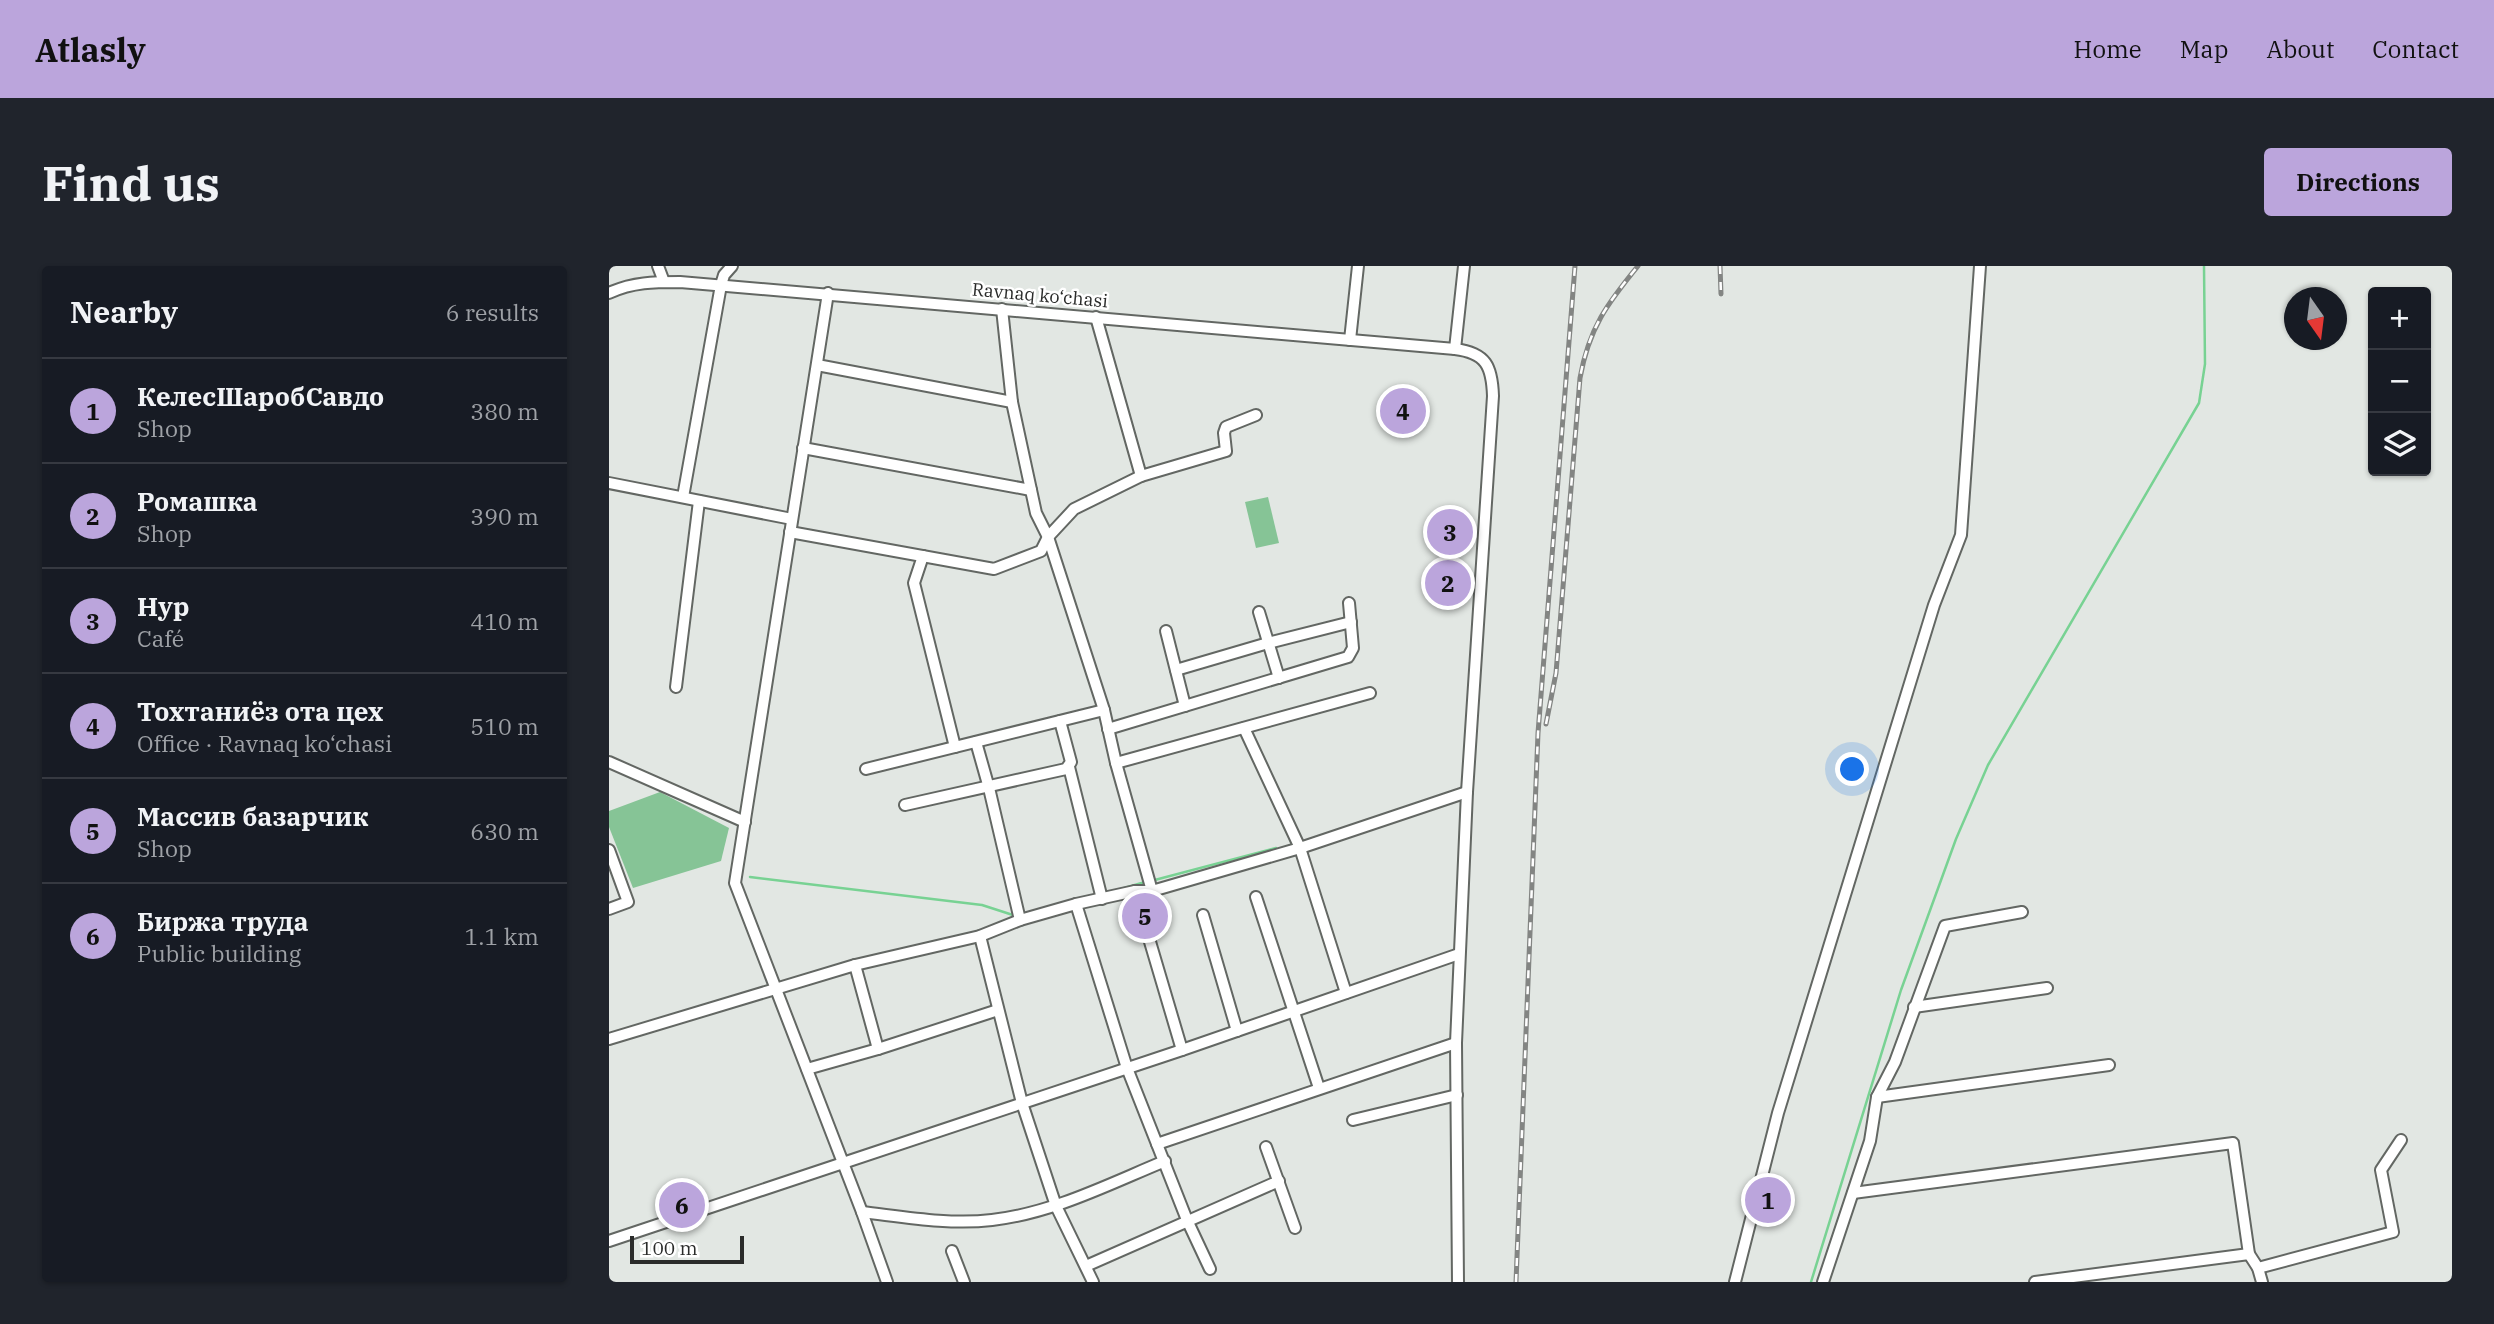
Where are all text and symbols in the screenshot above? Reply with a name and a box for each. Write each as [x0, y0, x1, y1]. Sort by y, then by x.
text: Atlasly [35, 28, 146, 71]
text: Home [2074, 33, 2142, 65]
text: Map [2180, 33, 2228, 65]
text: About [2266, 33, 2334, 65]
text: Contact [2372, 33, 2459, 65]
button: Directions [2264, 148, 2452, 216]
text: Find us [42, 151, 220, 214]
street label: Ravnaq ko‘chasi [971, 278, 1109, 312]
north arrow [2284, 287, 2347, 350]
map controls [2368, 287, 2431, 476]
button: + [2368, 287, 2431, 350]
text: Nearby [70, 292, 178, 331]
text: 6 results [446, 297, 539, 327]
button: − [2368, 350, 2431, 413]
text: КелесШаробСавдо [137, 379, 384, 413]
pin: 4 [1380, 385, 1426, 437]
text: 1 [86, 396, 100, 426]
text: 380 m [470, 396, 539, 426]
text: Shop [137, 413, 192, 443]
button: layers [2368, 413, 2431, 476]
text: Ромашка [137, 484, 258, 518]
text: 2 [86, 501, 100, 531]
text: 390 m [470, 501, 539, 531]
pin: 3 [1427, 506, 1473, 558]
text: Shop [137, 518, 192, 548]
pin: 2 [1425, 557, 1471, 609]
text: Нур [137, 589, 189, 623]
text: 3 [86, 606, 100, 636]
text: 410 m [470, 606, 539, 636]
text: Café [137, 623, 184, 653]
text: Тохтаниёз ота цех [137, 694, 383, 728]
text: 4 [86, 711, 100, 741]
text: 510 m [470, 711, 539, 741]
text: Office · Ravnaq ko‘chasi [137, 728, 392, 758]
your location [1835, 752, 1869, 786]
text: Массив базарчик [137, 799, 368, 833]
text: 5 [86, 816, 100, 846]
text: 630 m [470, 816, 539, 846]
text: Shop [137, 833, 192, 863]
pin: 5 [1122, 890, 1168, 942]
text: Биржа труда [137, 904, 309, 938]
text: 6 [86, 921, 100, 951]
text: 1.1 km [465, 921, 539, 951]
text: Public building [137, 938, 301, 968]
pin: 1 [1745, 1174, 1791, 1226]
pin: 6 [659, 1179, 705, 1231]
scale bar [630, 1233, 744, 1265]
text: 100 m [641, 1236, 698, 1260]

